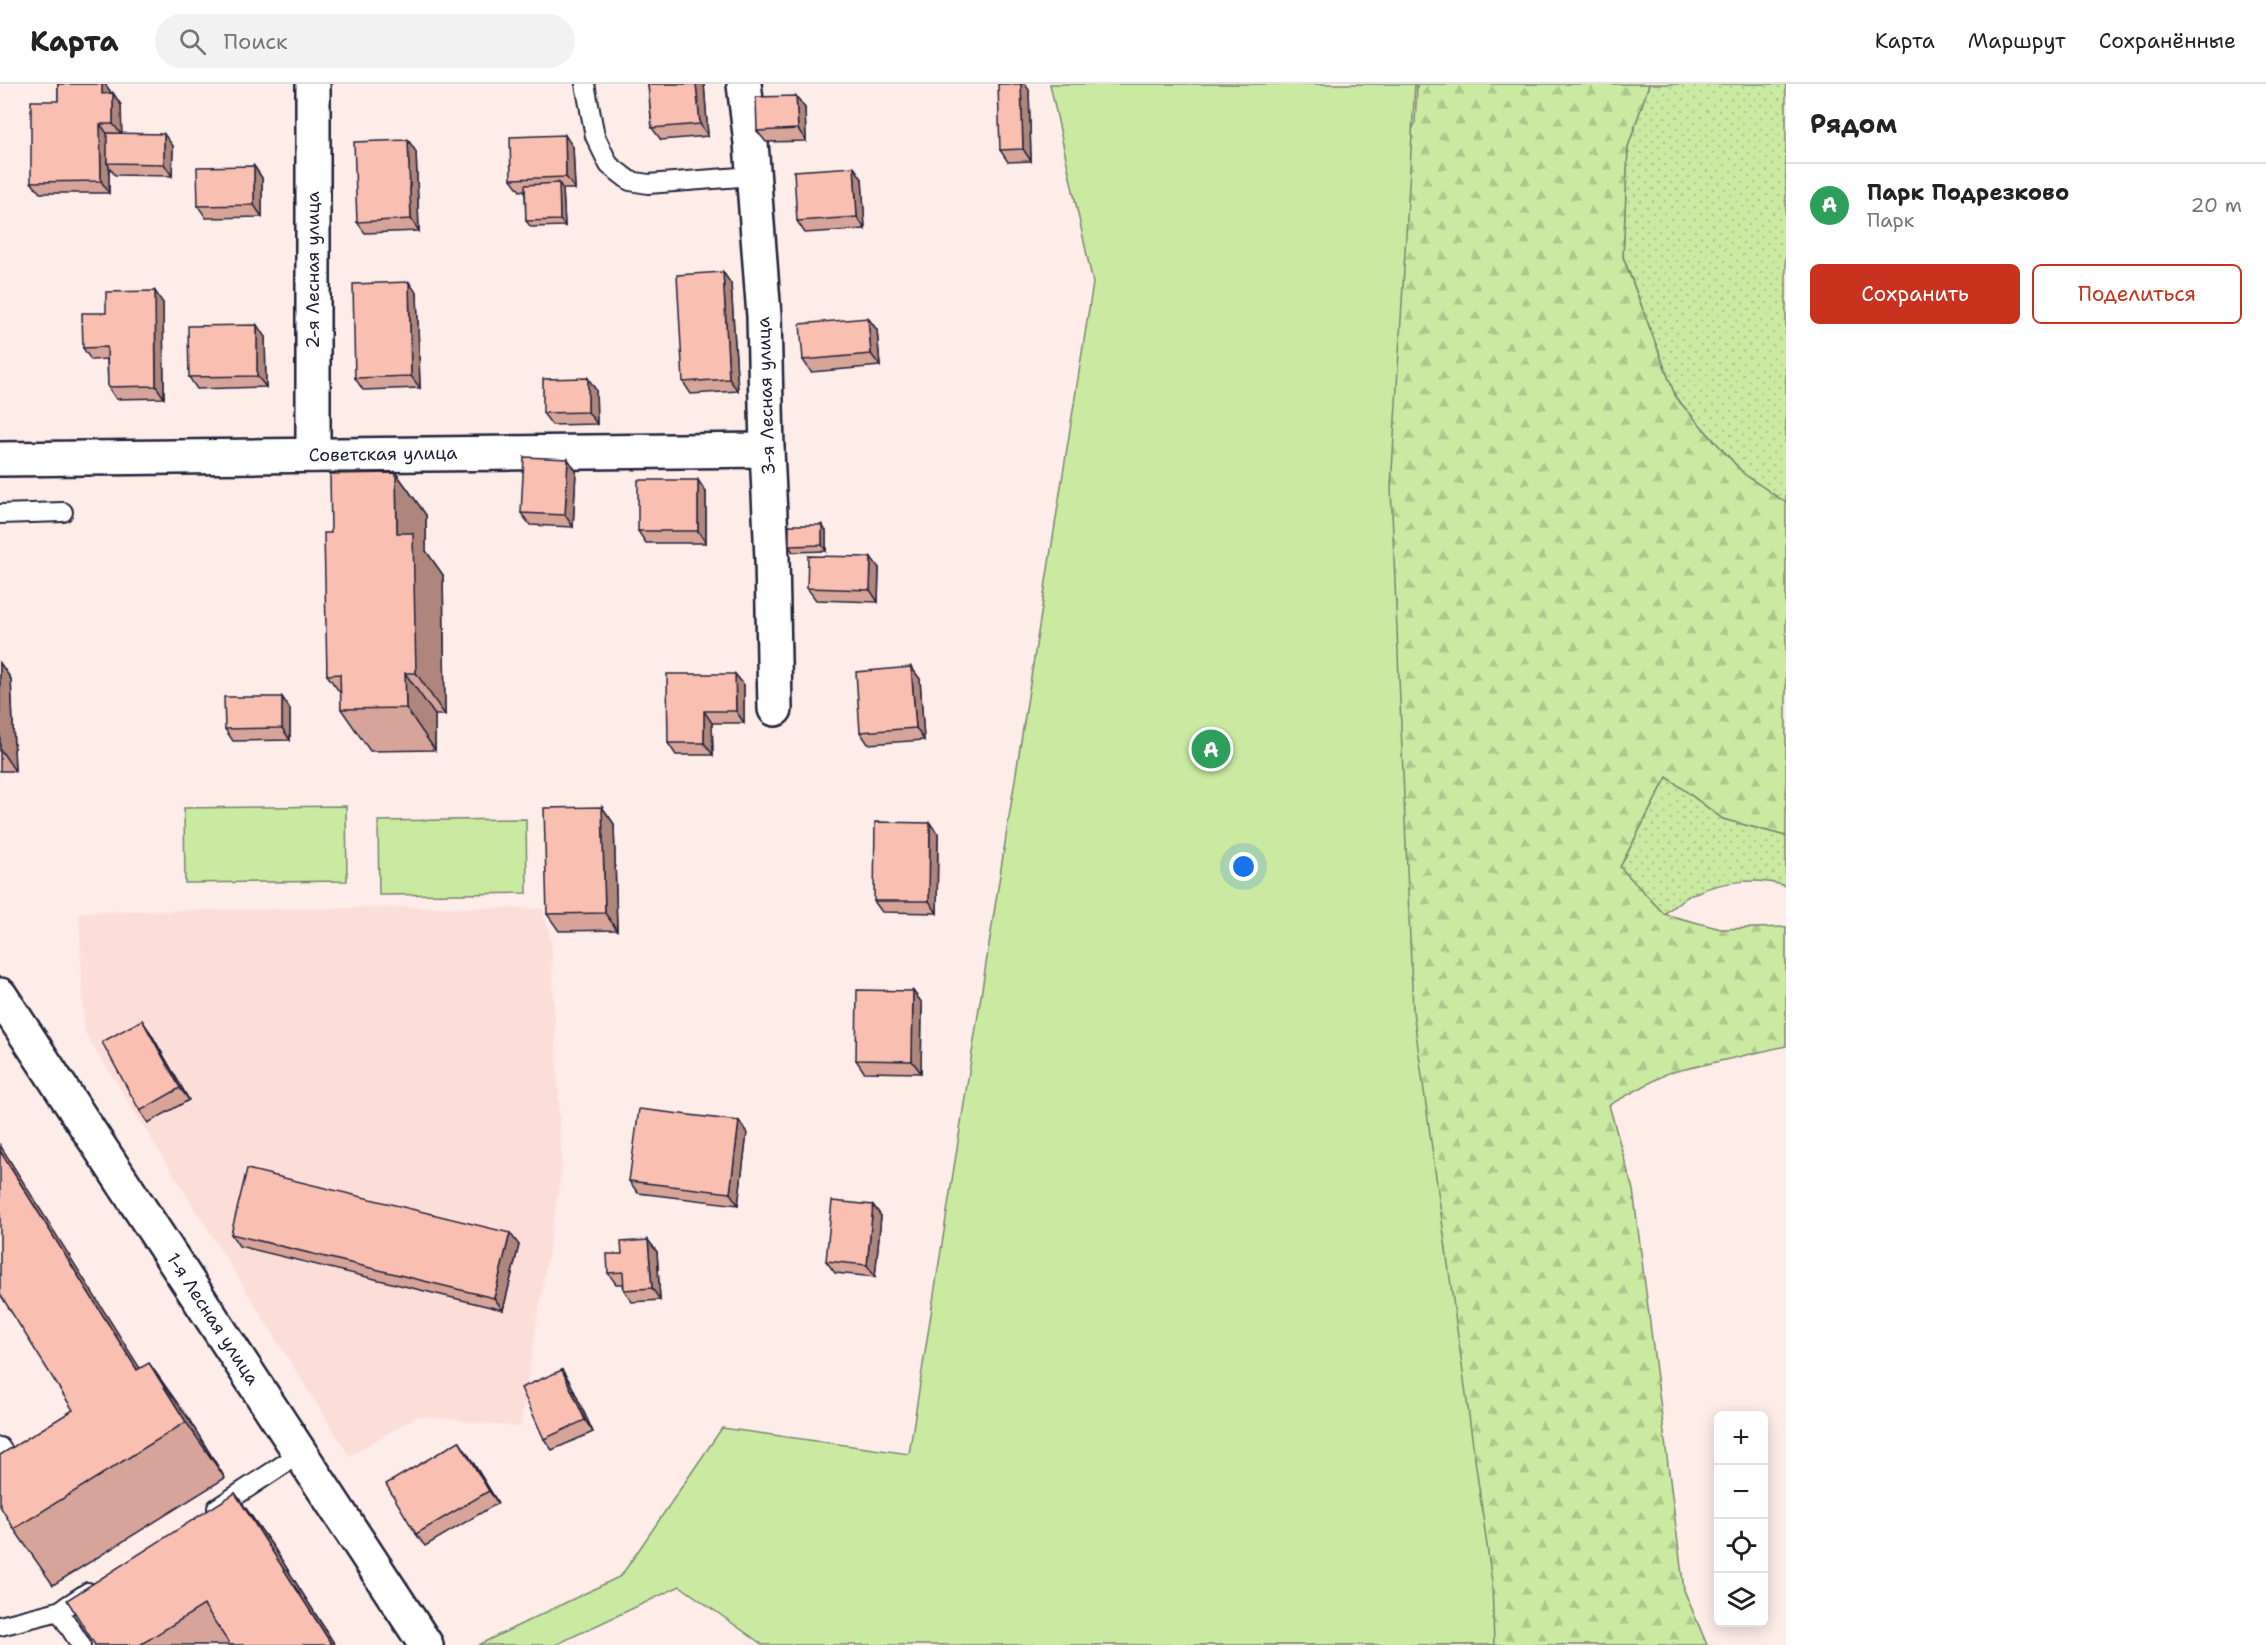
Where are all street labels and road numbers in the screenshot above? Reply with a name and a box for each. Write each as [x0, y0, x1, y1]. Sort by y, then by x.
street label: 2-я Лесная улица [301, 191, 325, 349]
street label: 3-я Лесная улица [751, 316, 781, 476]
street label: Советская улица [308, 441, 458, 467]
street label: 1-я Лесная улица [161, 1248, 265, 1390]

